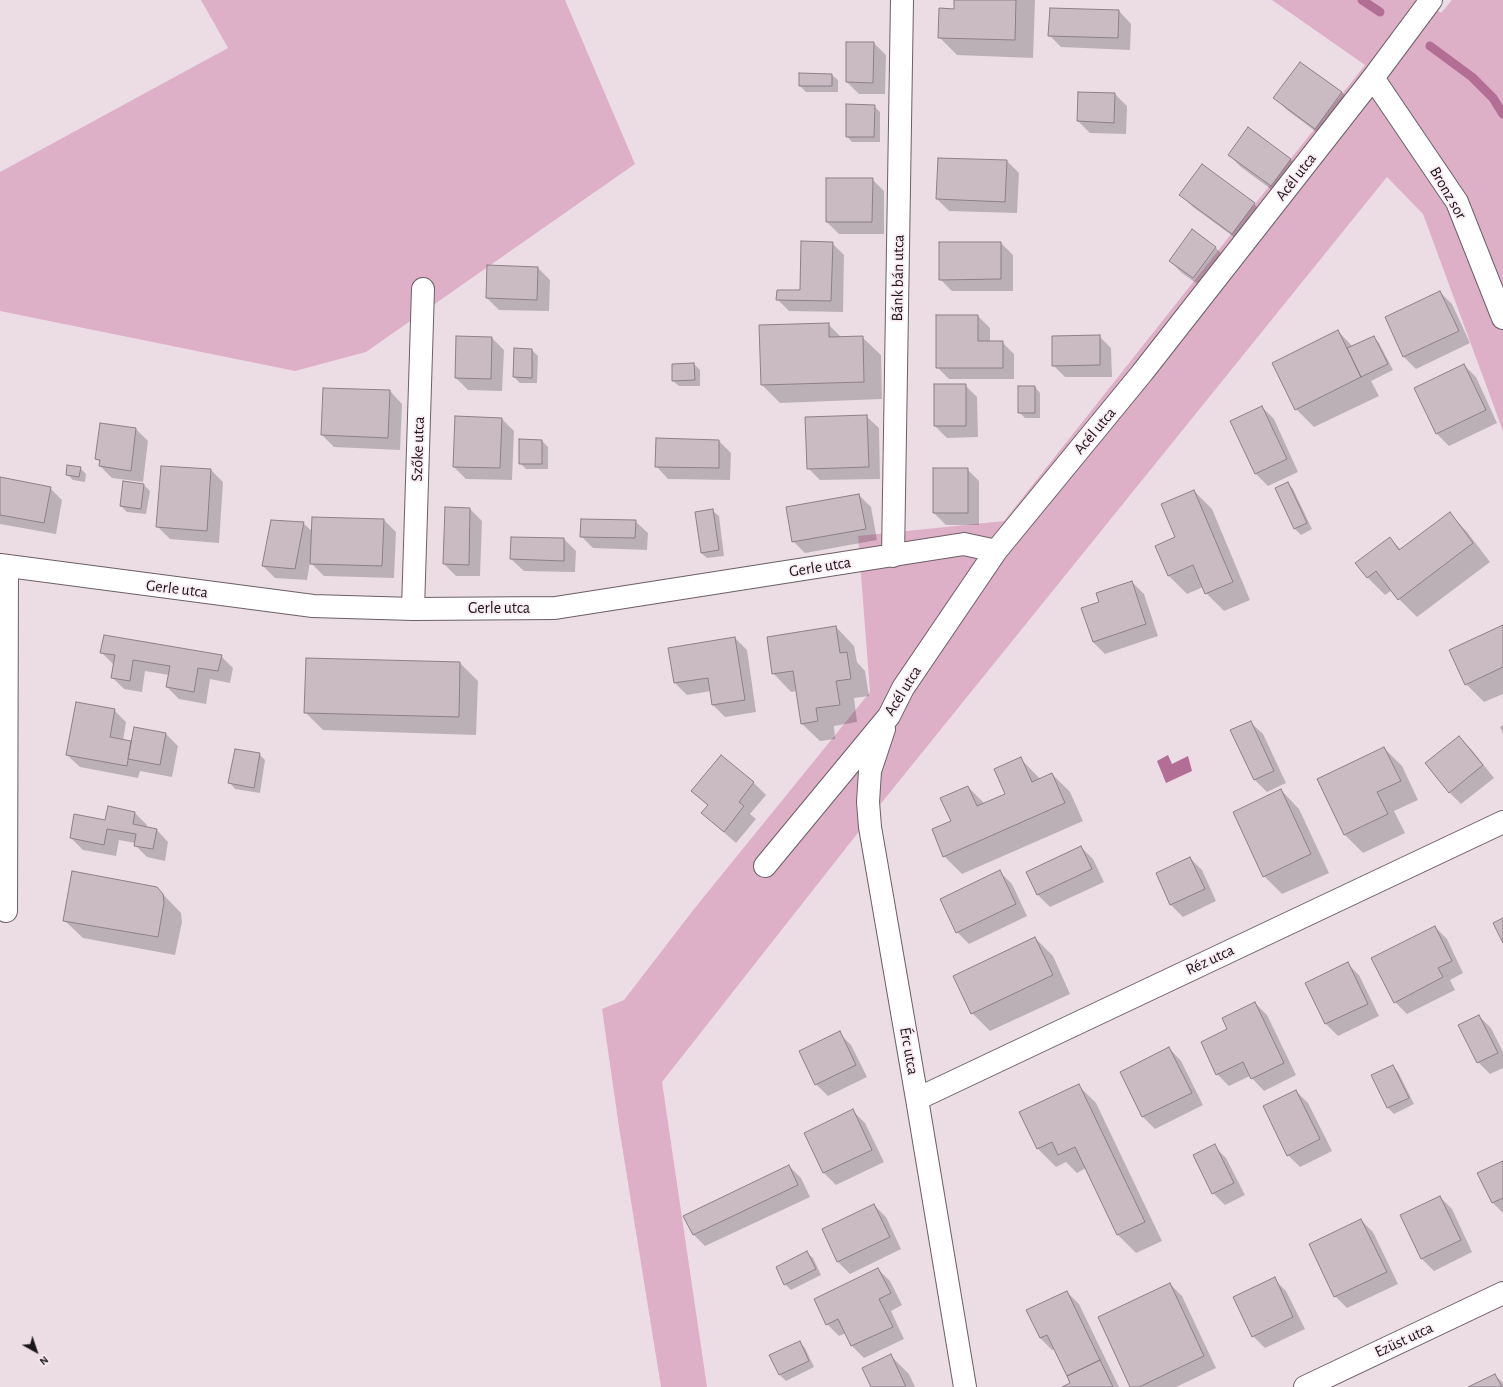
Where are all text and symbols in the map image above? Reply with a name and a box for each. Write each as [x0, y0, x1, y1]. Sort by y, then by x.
street label: Acél utca [1271, 149, 1321, 205]
street label: Bronz sor [1425, 163, 1471, 223]
street label: Bánk bán utca [888, 234, 908, 322]
street label: Acél utca [1070, 404, 1120, 458]
street label: Szőke utca [407, 416, 429, 482]
street label: Gerle utca [788, 553, 852, 581]
street label: Gerle utca [145, 576, 209, 602]
street label: Gerle utca [468, 598, 530, 618]
street label: Acél utca [880, 662, 926, 720]
street label: Réz utca [1183, 940, 1237, 980]
street label: Érc utca [895, 1026, 923, 1076]
street label: Ezüst utca [1372, 1318, 1436, 1362]
north arrow [16, 1331, 56, 1371]
text: N [38, 1354, 51, 1367]

